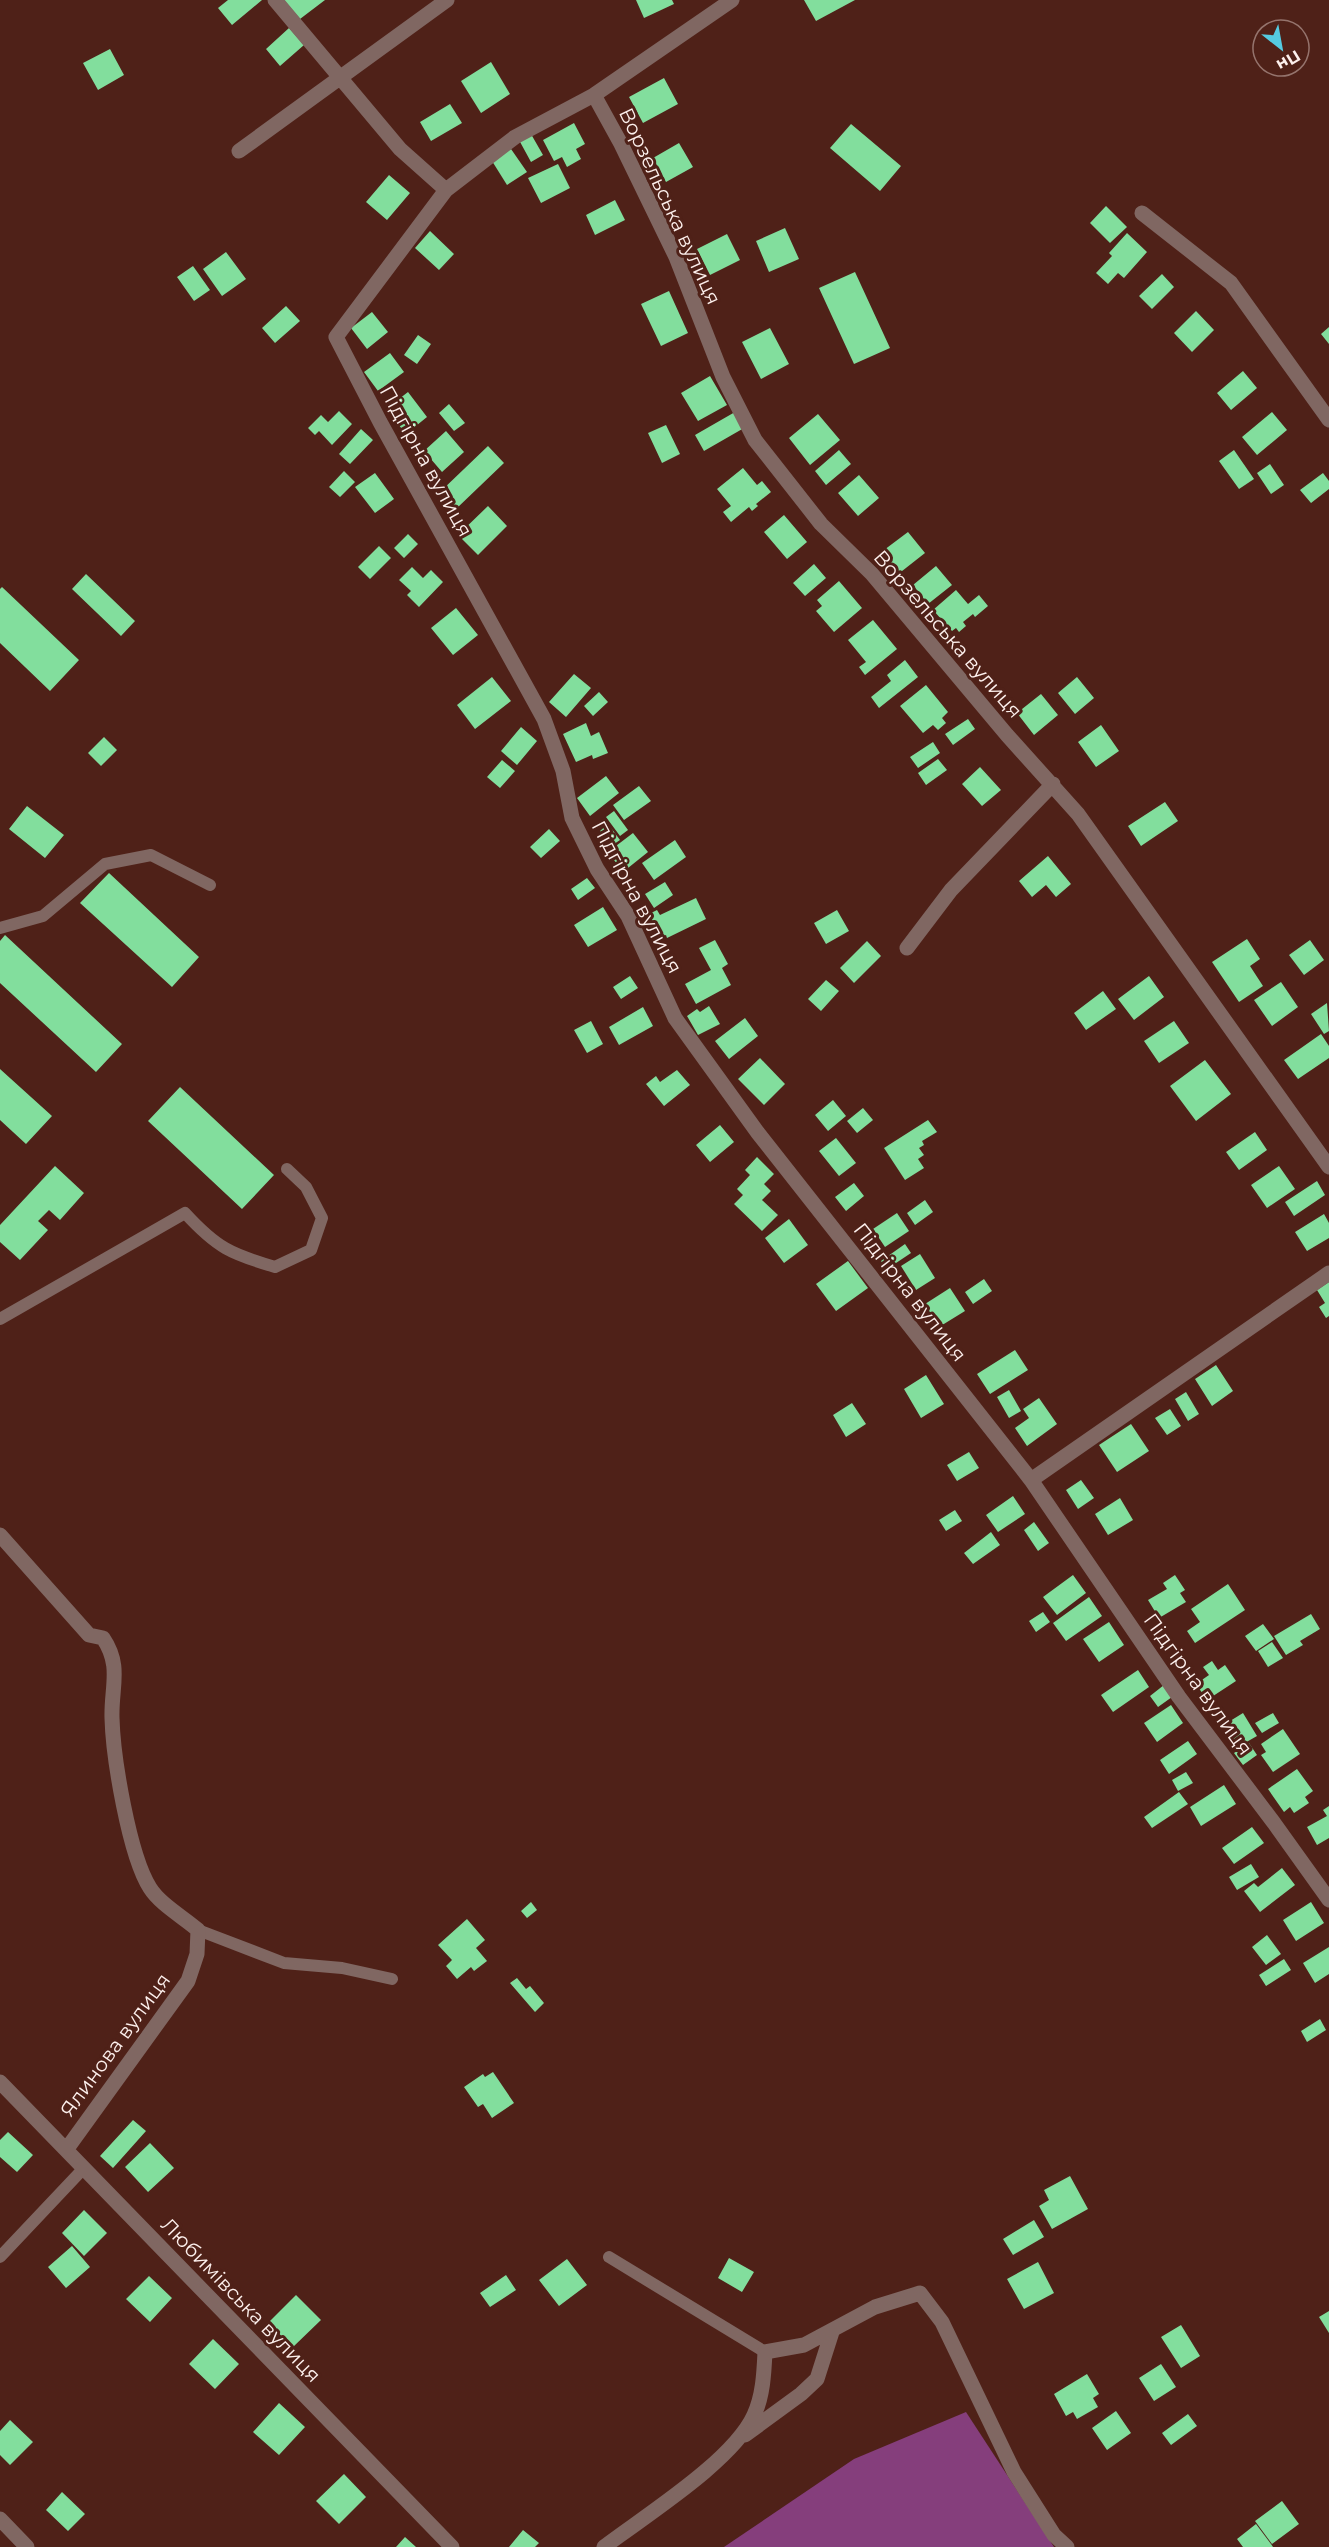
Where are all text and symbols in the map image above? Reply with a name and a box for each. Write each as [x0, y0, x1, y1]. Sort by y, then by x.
north arrow [1251, 18, 1311, 78]
text: Пн [1273, 46, 1304, 75]
street label: Ворзельська вулиця [614, 104, 726, 308]
street label: Підгірна вулиця [375, 381, 477, 541]
street label: Ворзельська вулиця [869, 545, 1027, 723]
street label: Підгірна вулиця [587, 817, 687, 977]
street label: Підгірна вулиця [848, 1218, 972, 1366]
street label: Підгірна вулиця [1139, 1609, 1257, 1759]
street label: Ялинова вулиця [55, 1969, 175, 2121]
street label: Любимівська вулиця [156, 2213, 326, 2387]

